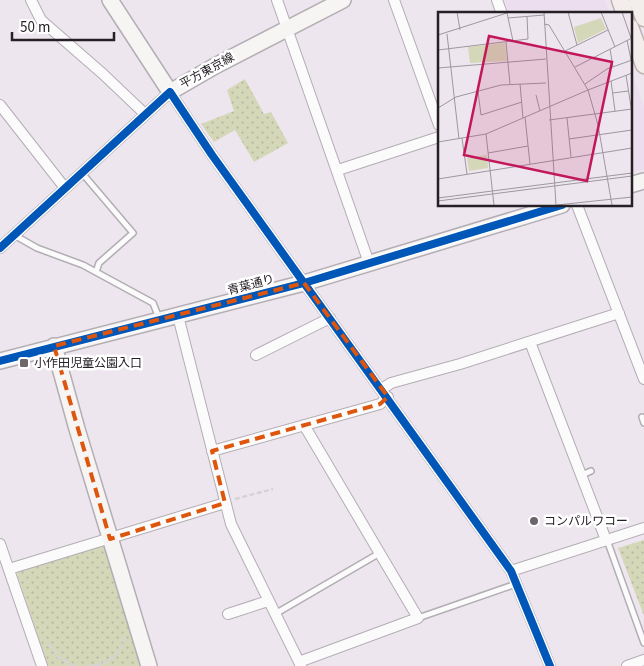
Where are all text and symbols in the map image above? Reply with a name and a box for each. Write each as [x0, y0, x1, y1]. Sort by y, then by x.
scale bar [12, 10, 115, 42]
inset map [438, 12, 632, 206]
text: 50 m [20, 17, 50, 38]
street label: 平方東京線 [177, 49, 237, 93]
street label: 青葉通り [226, 271, 276, 299]
place label: 小作田児童公園入口 [34, 355, 142, 372]
marker: 小作田児童公園入口 [18, 357, 30, 369]
place label: コンパルワコー [544, 513, 628, 530]
marker: コンパルワコー [528, 515, 540, 527]

